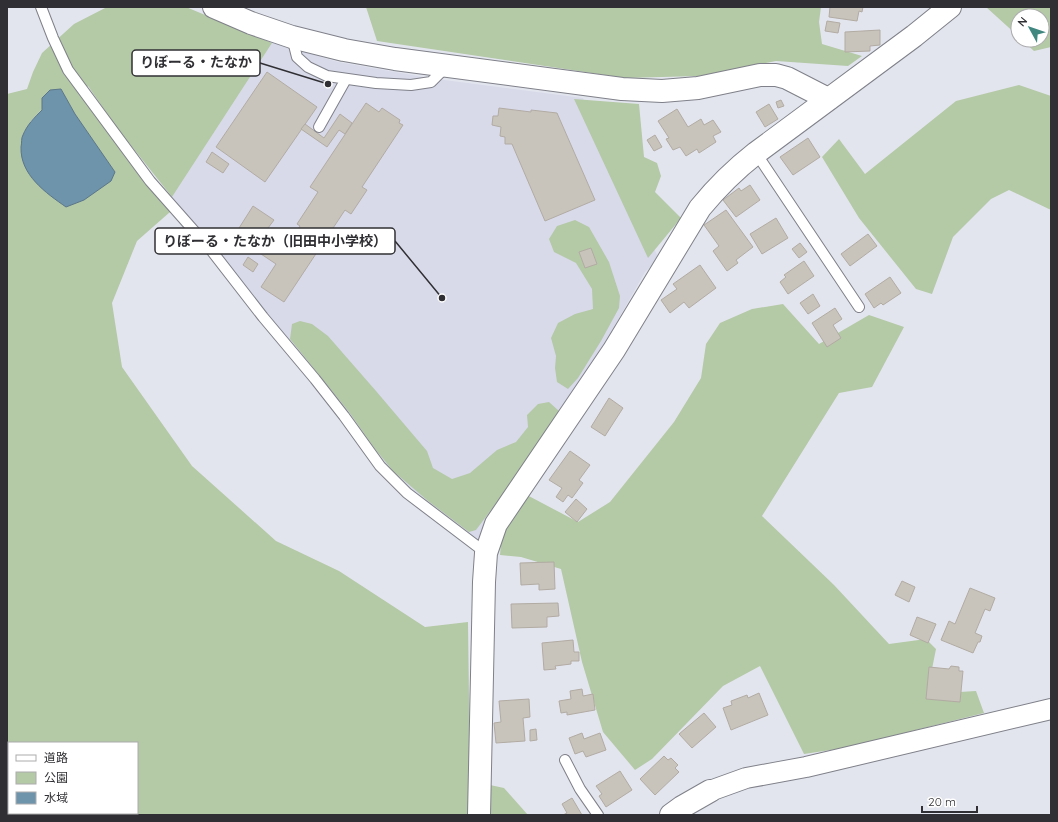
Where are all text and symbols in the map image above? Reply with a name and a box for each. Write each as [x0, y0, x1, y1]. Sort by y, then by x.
north arrow [1010, 8, 1050, 48]
text: N [1014, 14, 1030, 29]
callout: りぼーる・たなか [132, 50, 260, 76]
text: りぼーる・たなか [140, 53, 252, 71]
callout: りぼーる・たなか（旧田中小学校） [155, 228, 395, 254]
text: りぼーる・たなか（旧田中小学校） [163, 232, 387, 250]
legend [8, 742, 138, 814]
text: 道路 [44, 750, 68, 765]
text: 公園 [44, 770, 68, 785]
scale bar [922, 788, 977, 814]
text: 水域 [44, 790, 68, 805]
text: 20 m [928, 794, 956, 809]

